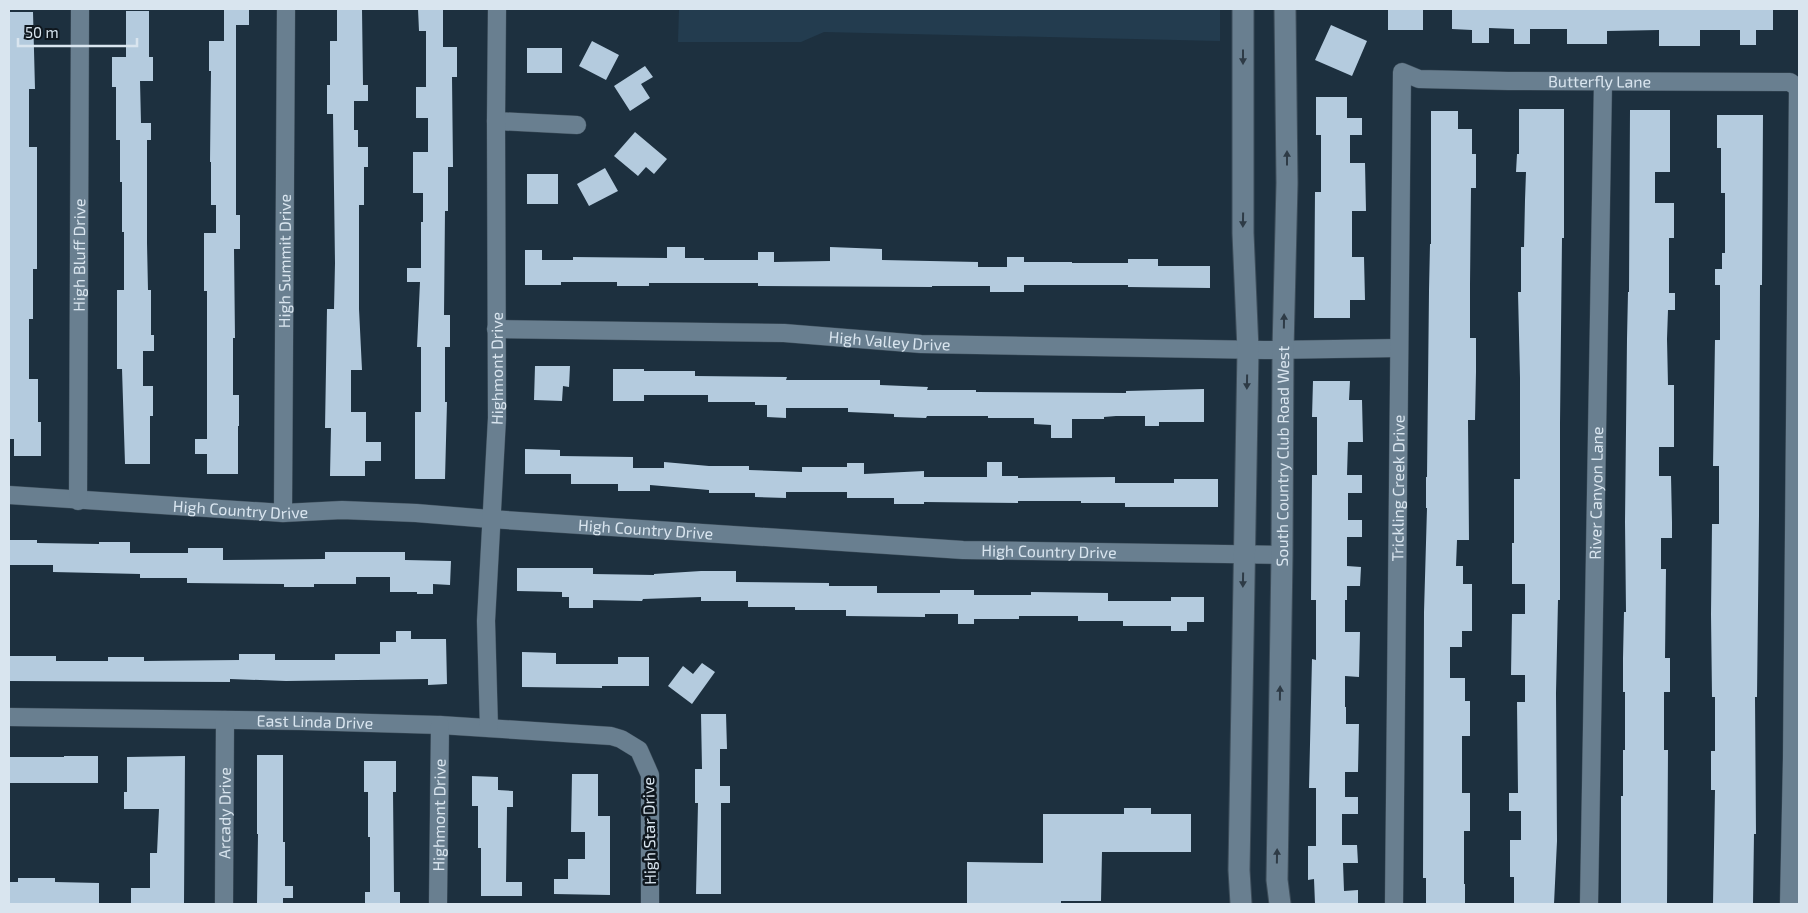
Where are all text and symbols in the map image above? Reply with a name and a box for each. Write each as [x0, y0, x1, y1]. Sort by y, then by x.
scale bar [18, 15, 136, 47]
text: 50 m [25, 23, 59, 41]
one-way arrow [1239, 50, 1247, 66]
street label: Butterfly Lane [1548, 71, 1651, 91]
one-way arrow [1282, 150, 1290, 166]
street label: High Summit Drive [274, 194, 294, 328]
street label: High Bluff Drive [69, 198, 88, 312]
one-way arrow [1239, 212, 1247, 228]
street label: Highmont Drive [487, 312, 506, 425]
one-way arrow [1280, 312, 1288, 328]
street label: High Valley Drive [828, 327, 951, 354]
street label: South Country Club Road West [1272, 346, 1292, 567]
one-way arrow [1243, 375, 1251, 391]
street label: Trickling Creek Drive [1387, 415, 1408, 562]
street label: River Canyon Lane [1585, 426, 1606, 560]
street label: High Country Drive [172, 496, 309, 522]
street label: High Country Drive [578, 515, 714, 543]
street label: High Country Drive [981, 540, 1117, 561]
one-way arrow [1239, 572, 1247, 588]
one-way arrow [1276, 685, 1284, 701]
street label: East Linda Drive [257, 710, 374, 732]
street label: Highmont Drive [428, 758, 449, 872]
street label: Arcady Drive [214, 767, 234, 859]
street label: High Star Drive [638, 777, 659, 885]
one-way arrow [1273, 847, 1281, 863]

